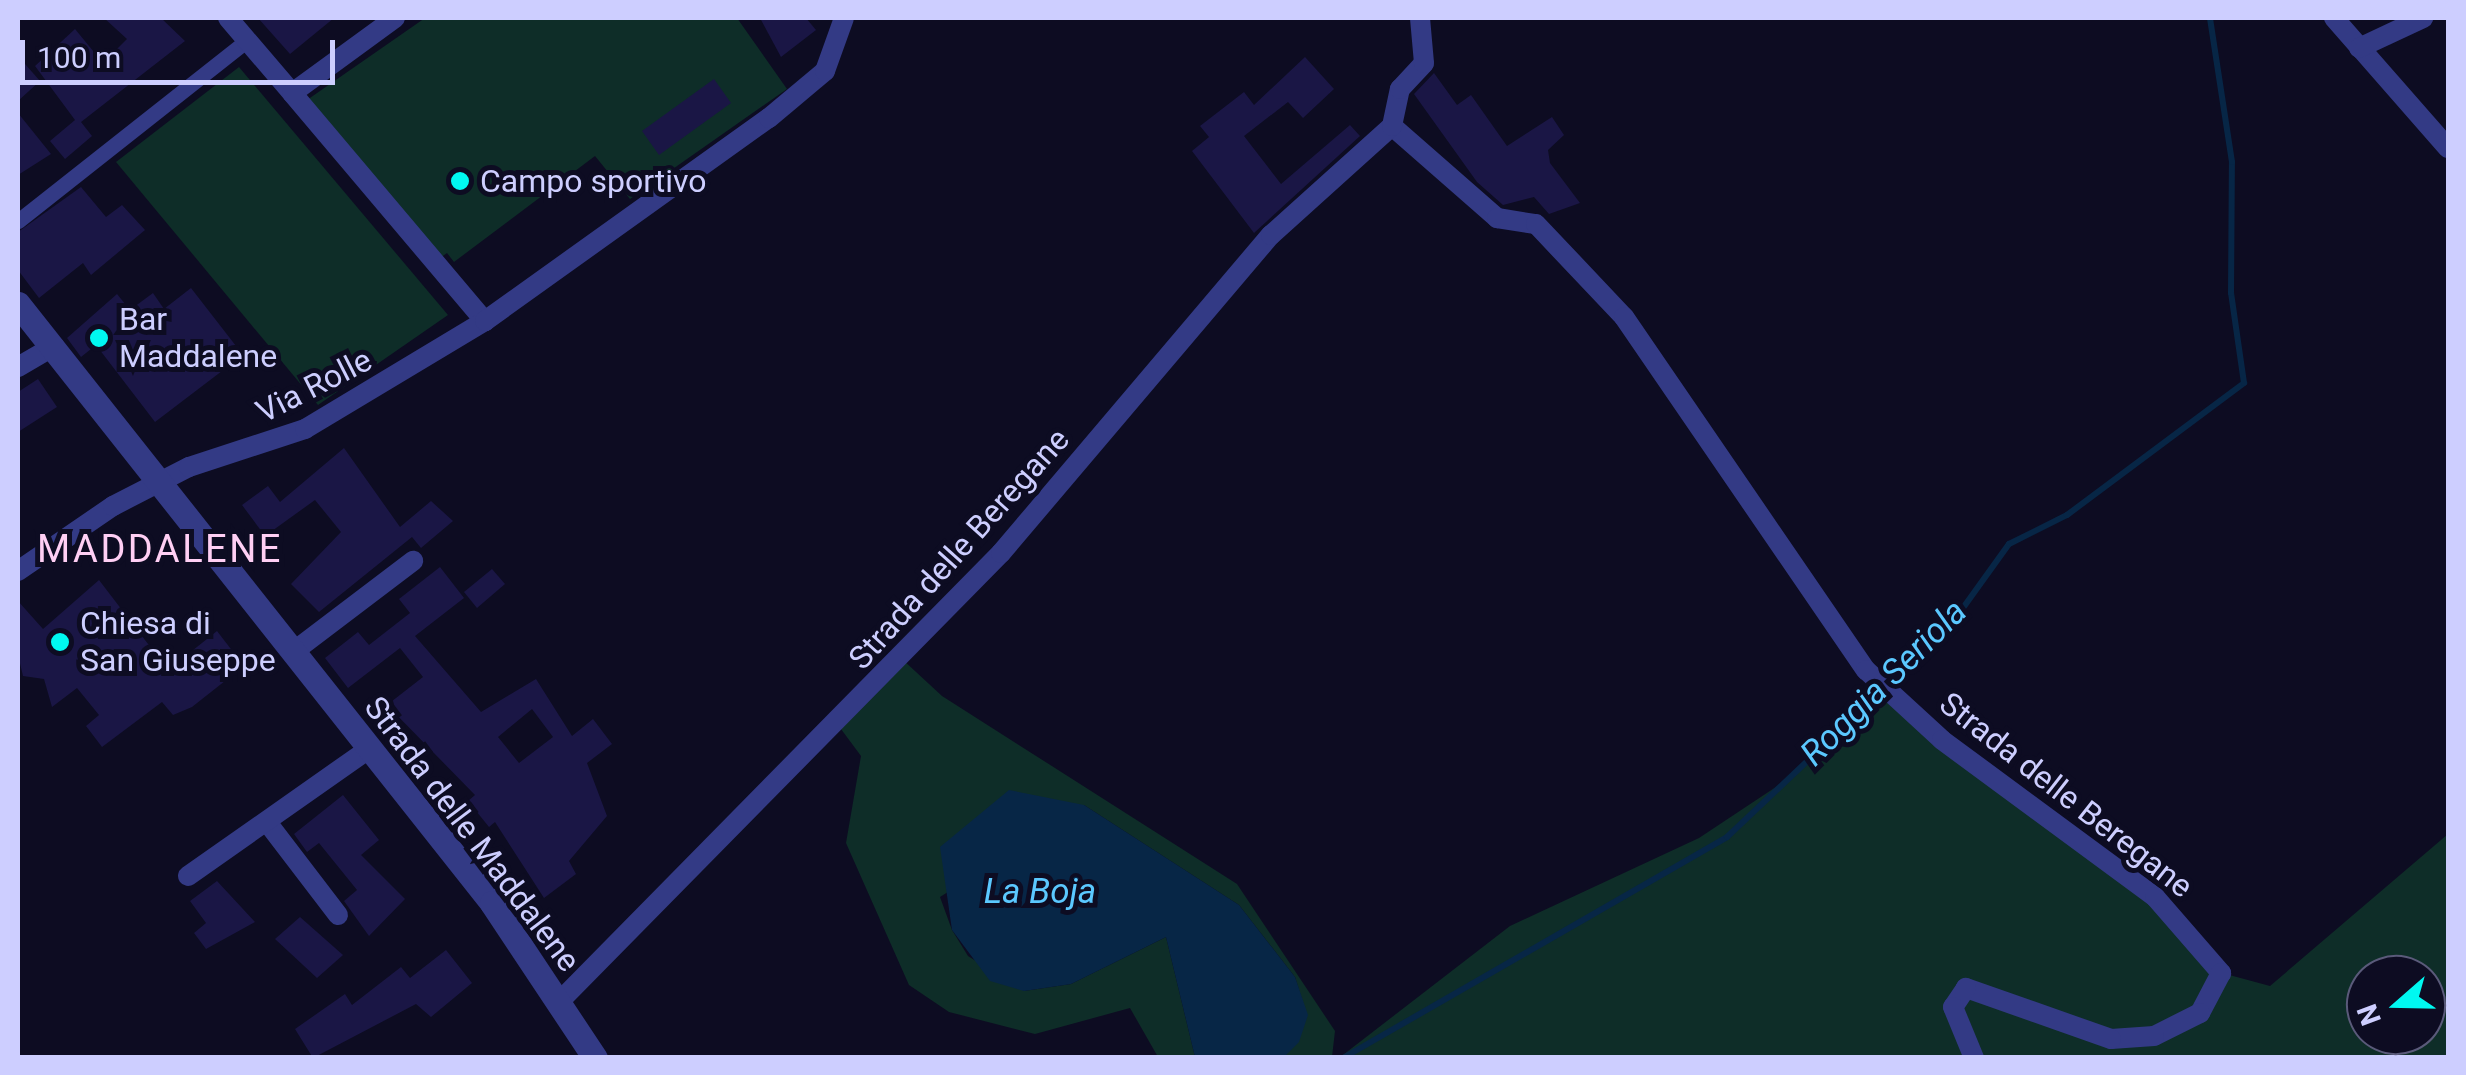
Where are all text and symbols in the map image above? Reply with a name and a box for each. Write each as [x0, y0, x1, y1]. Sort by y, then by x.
scale bar [25, 20, 340, 82]
text: 100 m [37, 40, 121, 75]
place label: Campo sportivo [480, 162, 707, 200]
marker: Campo sportivo [449, 170, 471, 192]
place label: Bar Maddalene [119, 301, 277, 376]
marker: Bar Maddalene [88, 327, 110, 349]
street label: Via Rolle [250, 341, 378, 431]
street label: Strada delle Beregane [841, 421, 1077, 677]
district label: MADDALENE [37, 527, 283, 573]
water label: Roggia Seriola [1792, 591, 1976, 775]
place label: Chiesa di San Giuseppe [80, 605, 276, 680]
marker: Chiesa di San Giuseppe [49, 631, 71, 653]
street label: Strada delle Beregane [1932, 684, 2200, 906]
street label: Strada delle Maddalene [356, 689, 588, 979]
water label: La Boja [984, 871, 1096, 913]
north arrow [2346, 955, 2446, 1055]
text: N [2350, 1000, 2388, 1030]

